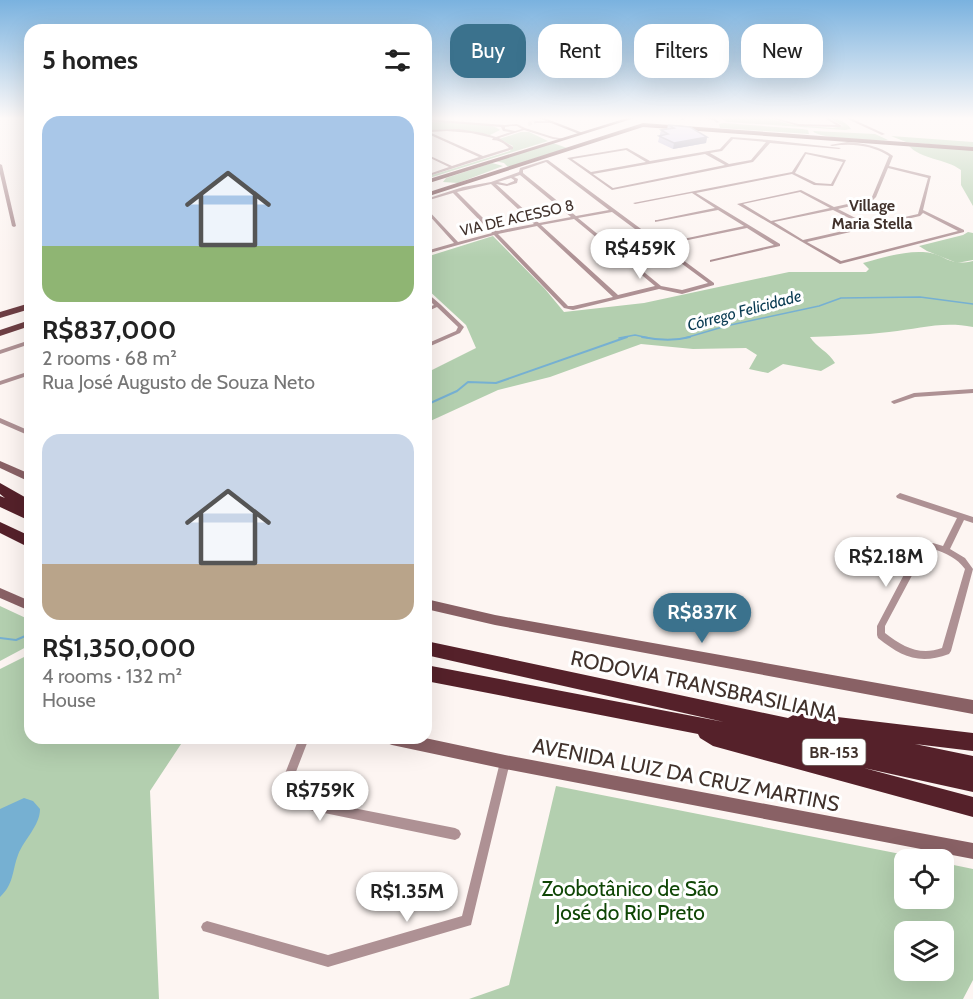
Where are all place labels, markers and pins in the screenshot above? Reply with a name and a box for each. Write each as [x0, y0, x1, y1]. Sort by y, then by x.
pin: R$459K [591, 229, 689, 280]
pin: R$2.18M [831, 537, 941, 588]
pin: R$837K [653, 593, 751, 644]
pin: R$759K [271, 771, 369, 822]
pin: R$1.35M [352, 872, 462, 923]

